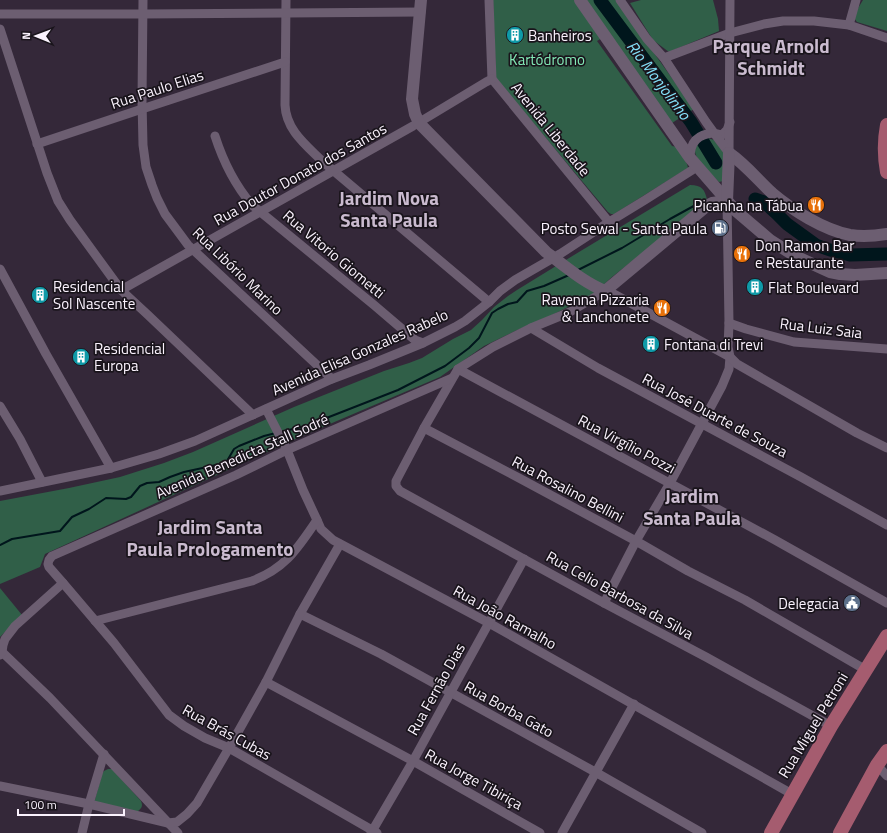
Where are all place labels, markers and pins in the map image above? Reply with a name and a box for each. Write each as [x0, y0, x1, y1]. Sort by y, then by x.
place label: Banheiros [528, 24, 592, 47]
building icon: Banheiros [505, 25, 525, 45]
place label: Picanha na Tábua [694, 194, 803, 217]
restaurant icon: Picanha na Tábua [806, 195, 826, 215]
place label: Posto Sewal - Santa Paula [541, 217, 707, 240]
fuel station icon: Posto Sewal - Santa Paula [710, 218, 730, 238]
place label: Don Ramon Bar e Restaurante [755, 234, 854, 274]
restaurant icon: Don Ramon Bar e Restaurante [732, 244, 752, 264]
place label: Residencial Sol Nascente [53, 275, 135, 315]
place label: Flat Boulevard [768, 276, 859, 299]
building icon: Flat Boulevard [745, 277, 765, 297]
building icon: Residencial Sol Nascente [30, 285, 50, 305]
place label: Ravenna Pizzaria & Lanchonete [541, 288, 649, 328]
restaurant icon: Ravenna Pizzaria & Lanchonete [652, 298, 672, 318]
place label: Fontana di Trevi [664, 333, 763, 356]
building icon: Fontana di Trevi [641, 334, 661, 354]
place label: Residencial Europa [94, 337, 165, 377]
building icon: Residencial Europa [71, 347, 91, 367]
place label: Delegacia [778, 592, 839, 615]
public building icon: Delegacia [842, 593, 862, 613]

